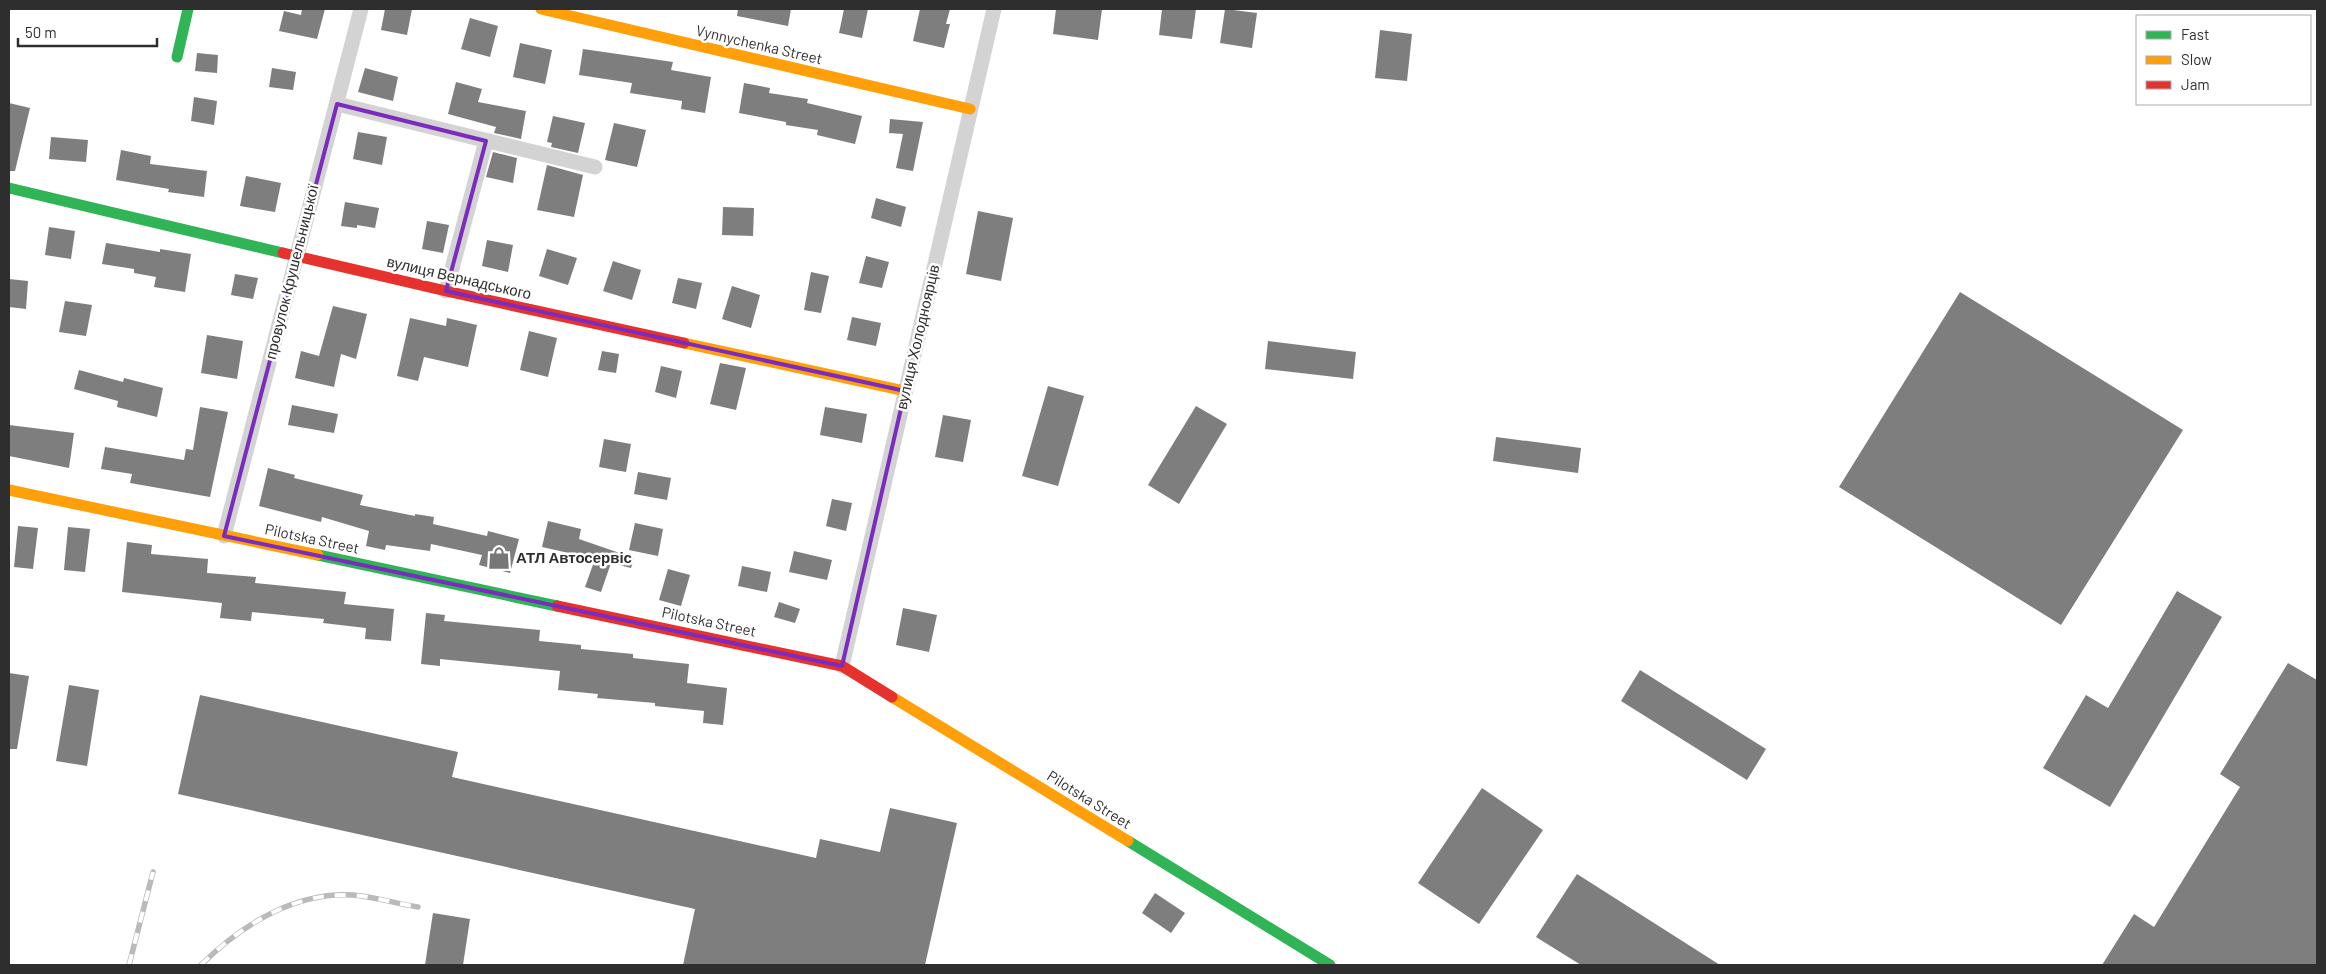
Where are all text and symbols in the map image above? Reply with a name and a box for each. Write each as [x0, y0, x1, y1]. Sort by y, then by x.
scale bar [18, 15, 156, 47]
legend [2136, 15, 2311, 105]
street label: Vynnychenka Street [694, 21, 824, 67]
text: 50 m [25, 23, 57, 41]
text: Fast [2181, 25, 2209, 43]
text: Slow [2181, 50, 2212, 68]
text: Jam [2181, 75, 2210, 93]
street label: провулок Крушельницької [261, 182, 322, 361]
street label: вулиця Вернадського [385, 252, 533, 302]
street label: вулиця Холодноярців [892, 263, 942, 411]
street label: Pilotska Street [263, 519, 361, 557]
shop icon: АТЛ Автосервіс [486, 545, 512, 571]
place label: АТЛ Автосервіс [516, 548, 632, 566]
street label: Pilotska Street [660, 602, 758, 640]
street label: Pilotska Street [1044, 766, 1135, 832]

